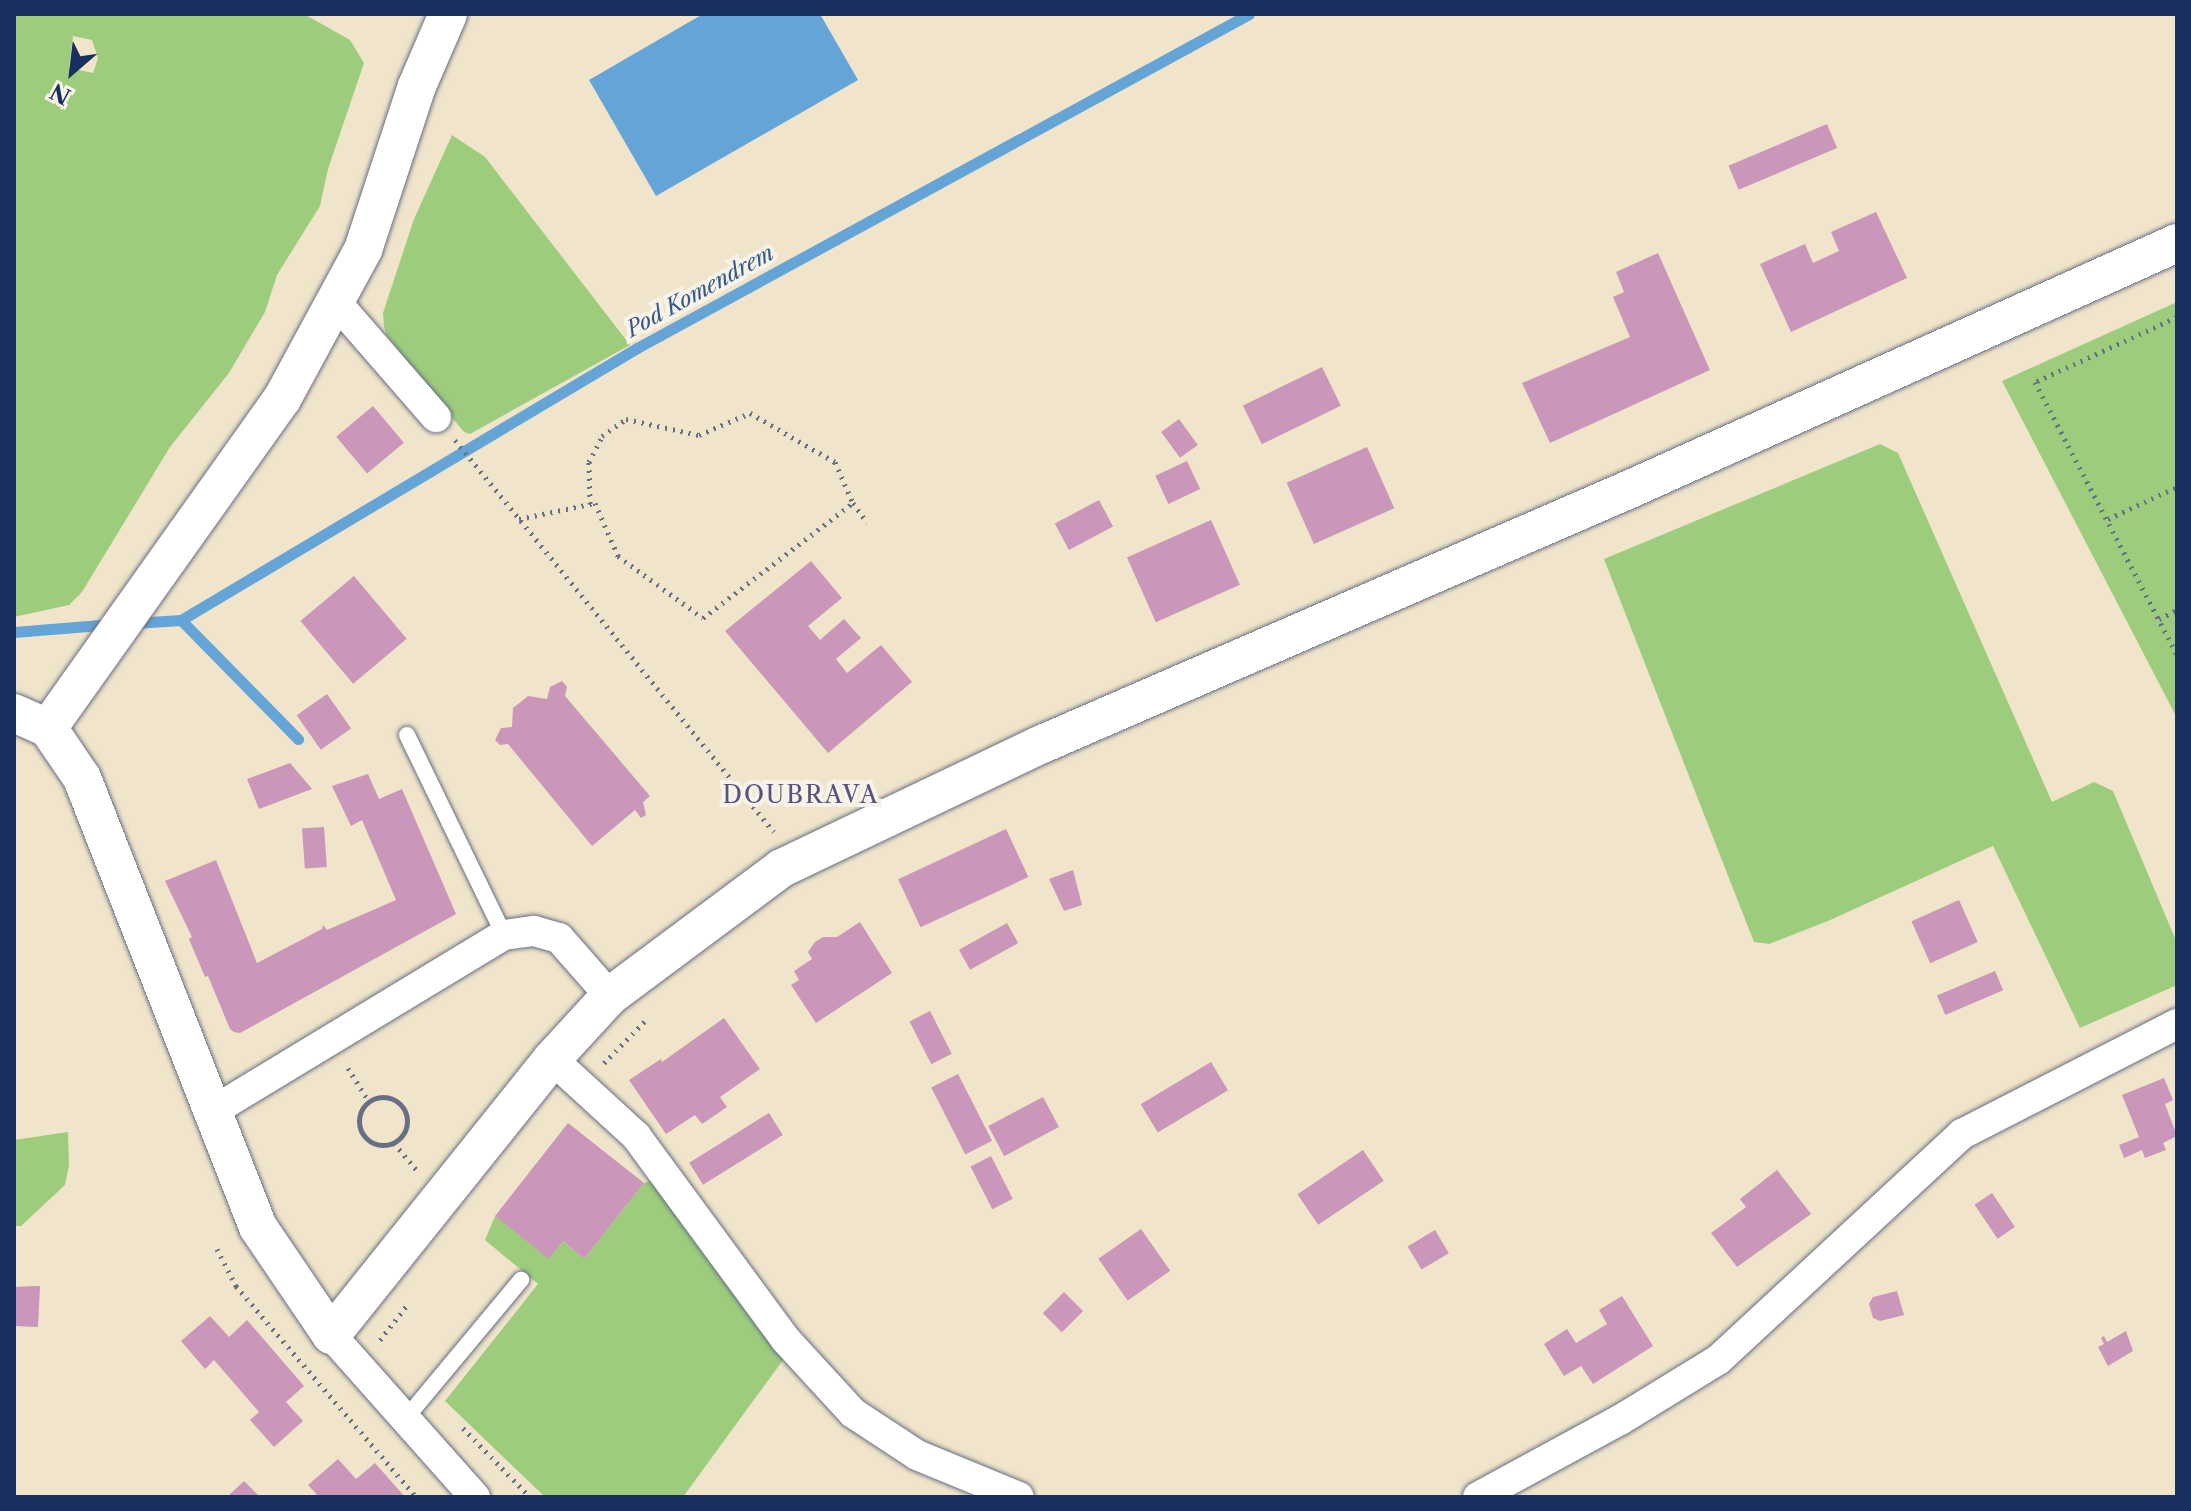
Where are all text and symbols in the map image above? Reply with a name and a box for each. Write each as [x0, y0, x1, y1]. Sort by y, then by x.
north arrow [32, 32, 112, 112]
text: N [46, 77, 75, 110]
water label: Pod Komendrem [622, 239, 778, 343]
district label: DOUBRAVA [722, 781, 880, 809]

